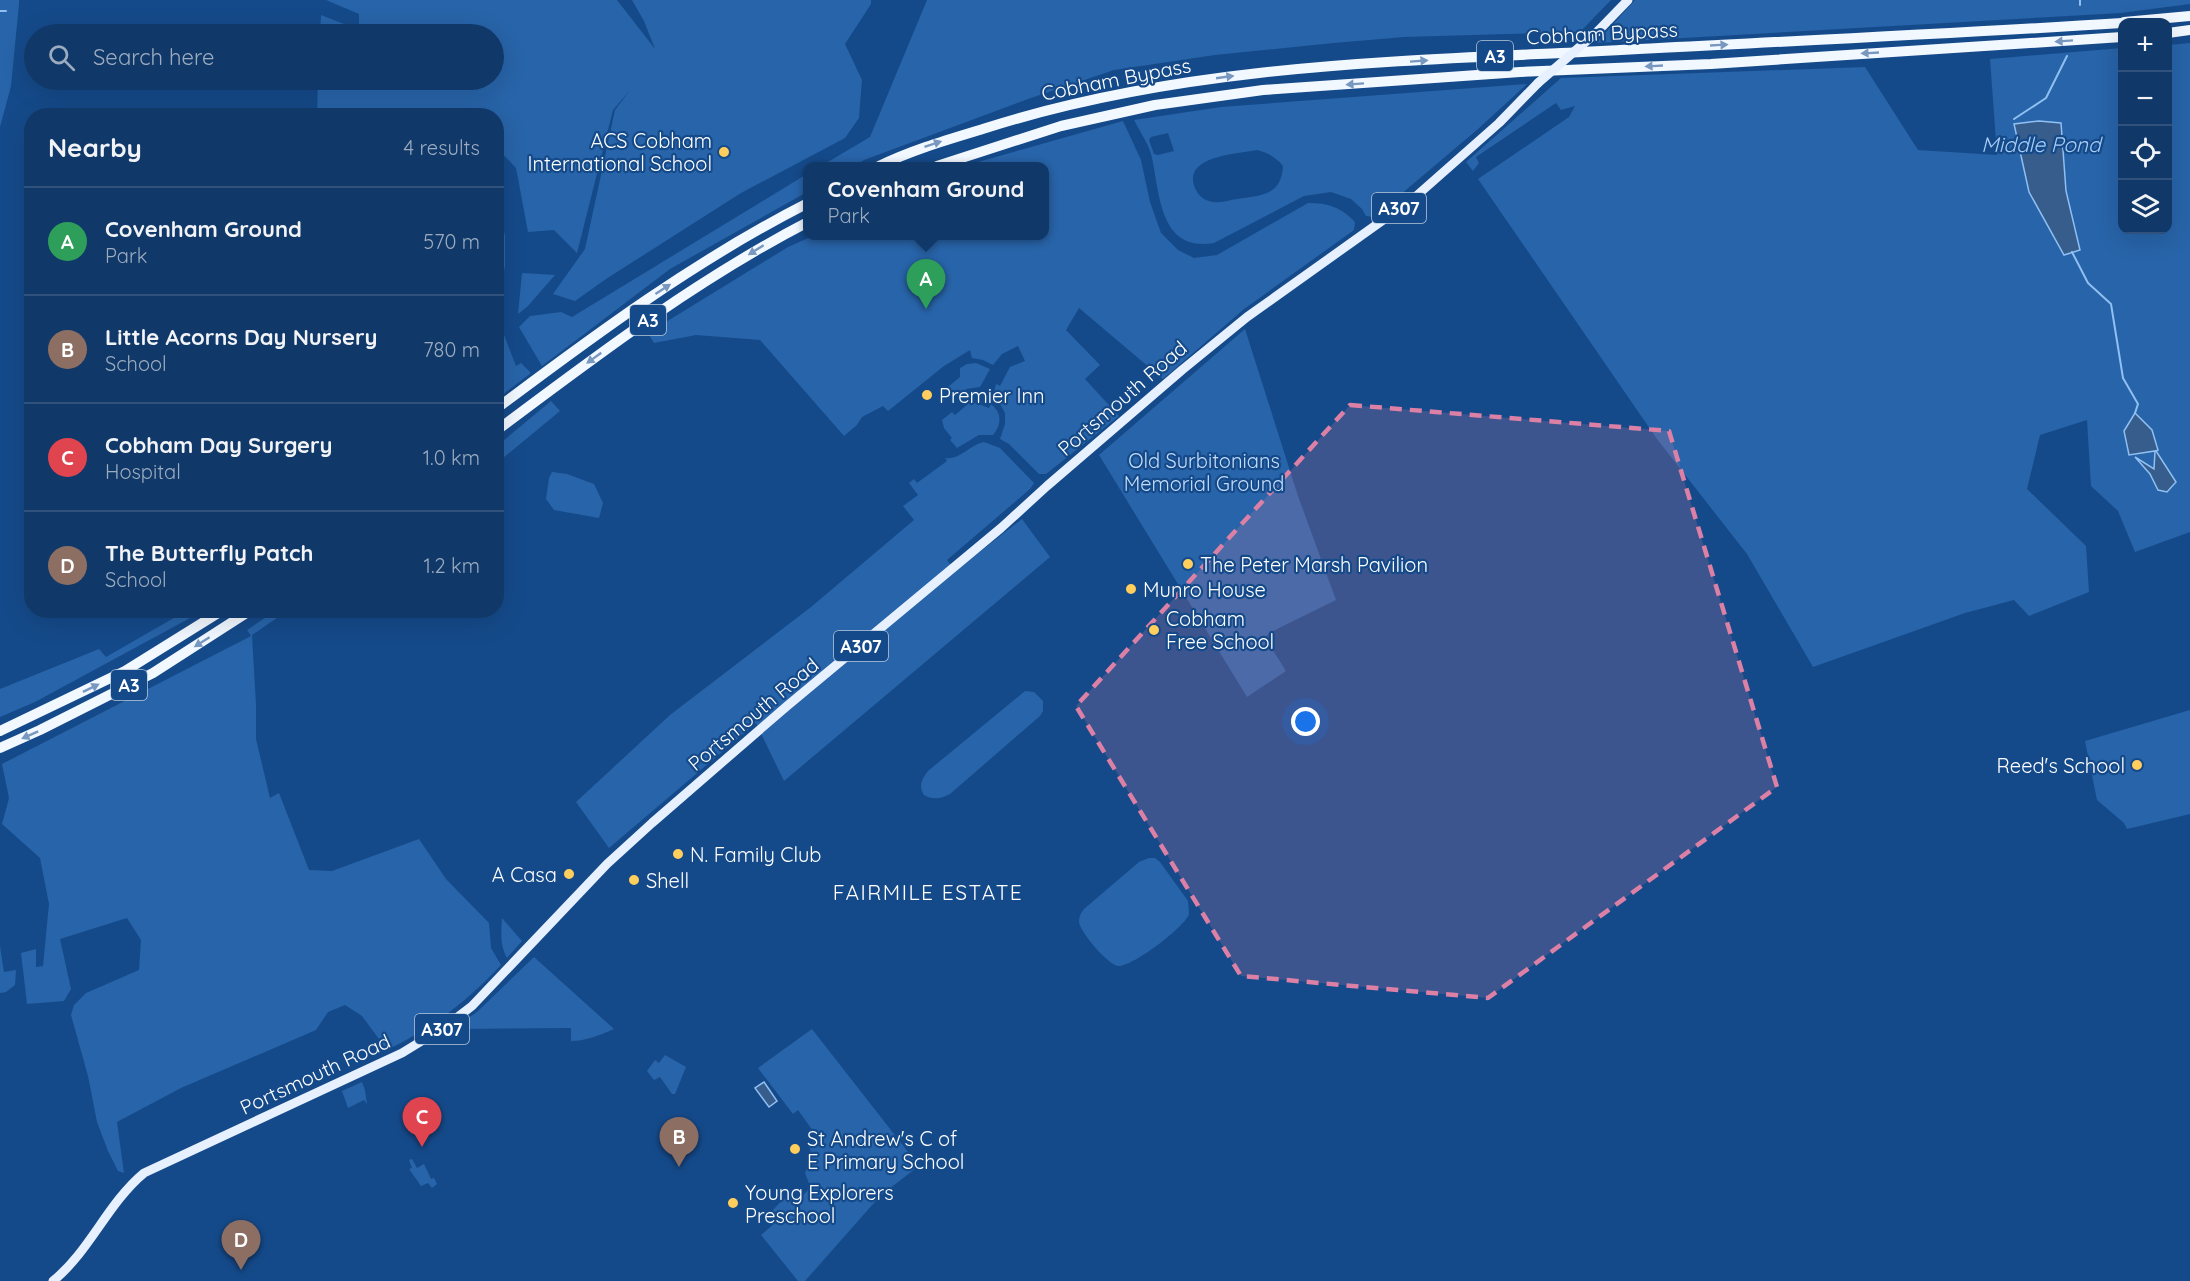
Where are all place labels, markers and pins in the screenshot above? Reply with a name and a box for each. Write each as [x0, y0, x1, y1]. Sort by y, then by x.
place label: ACS Cobham International School [527, 128, 712, 176]
marker: ACS Cobham International School [717, 145, 731, 159]
pin: A [906, 260, 946, 309]
place label: Premier Inn [939, 383, 1045, 408]
marker: Premier Inn [920, 388, 934, 402]
place label: The Peter Marsh Pavilion [1200, 552, 1428, 577]
marker: The Peter Marsh Pavilion [1181, 557, 1195, 571]
place label: Munro House [1143, 577, 1266, 602]
marker: Munro House [1124, 582, 1138, 596]
place label: Cobham Free School [1166, 606, 1274, 654]
marker: Cobham Free School [1147, 623, 1161, 637]
place label: Reed's School [1997, 753, 2125, 778]
marker: Reed's School [2130, 758, 2144, 772]
place label: N. Family Club [690, 842, 821, 867]
marker: N. Family Club [671, 847, 685, 861]
place label: A Casa [492, 862, 557, 887]
marker: A Casa [562, 867, 576, 881]
place label: Shell [646, 868, 689, 893]
marker: Shell [627, 873, 641, 887]
pin: C [402, 1098, 442, 1147]
pin: B [660, 1118, 698, 1167]
place label: St Andrew's C of E Primary School [807, 1126, 964, 1174]
marker: St Andrew's C of E Primary School [788, 1142, 802, 1156]
place label: Young Explorers Preschool [745, 1180, 894, 1228]
marker: Young Explorers Preschool [726, 1196, 740, 1210]
pin: D [222, 1220, 260, 1270]

